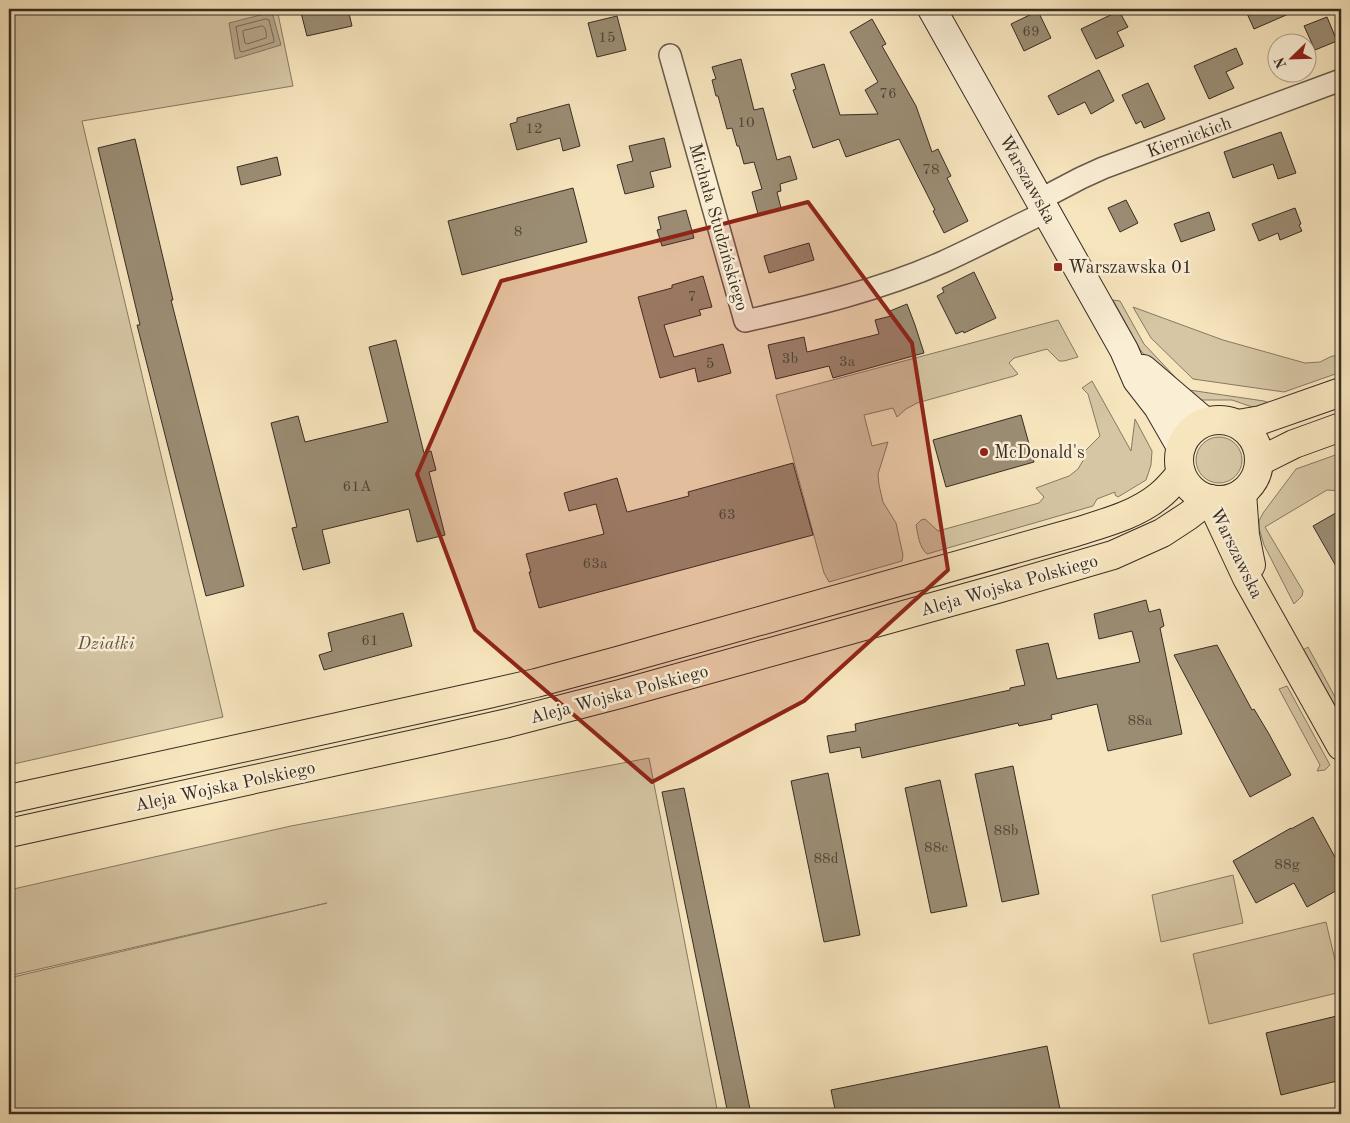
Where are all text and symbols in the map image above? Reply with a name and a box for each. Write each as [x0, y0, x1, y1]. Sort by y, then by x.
house number: 69 [1022, 25, 1040, 40]
house number: 15 [598, 31, 616, 46]
north arrow [1268, 32, 1318, 82]
text: N [1272, 55, 1289, 70]
house number: 76 [879, 87, 897, 102]
street label: Kiernickich [1145, 114, 1234, 162]
house number: 10 [737, 116, 755, 131]
house number: 12 [525, 122, 543, 137]
street label: Warszawska [995, 132, 1059, 227]
street label: Michała Studzińskiego [686, 141, 751, 313]
house number: 78 [922, 163, 940, 178]
house number: 8 [514, 225, 522, 240]
place label: Warszawska 01 [1068, 259, 1192, 277]
marker: Warszawska 01 [1052, 261, 1064, 273]
house number: 7 [688, 290, 696, 305]
house number: 3b [782, 352, 798, 367]
house number: 3a [839, 355, 856, 370]
house number: 5 [706, 357, 714, 372]
place label: McDonald's [994, 444, 1085, 462]
marker: McDonald's [978, 446, 990, 458]
house number: 61A [343, 480, 372, 495]
street label: Warszawska [1206, 505, 1266, 602]
house number: 63 [718, 508, 736, 523]
street label: Aleja Wojska Polskiego [918, 552, 1100, 620]
house number: 63a [583, 557, 608, 572]
house number: 61 [361, 634, 379, 649]
park label: Działki [76, 635, 135, 653]
street label: Aleja Wojska Polskiego [528, 662, 710, 727]
house number: 88a [1128, 714, 1153, 729]
street label: Aleja Wojska Polskiego [133, 759, 317, 815]
house number: 88b [993, 824, 1019, 839]
house number: 88c [924, 841, 948, 856]
house number: 88d [813, 852, 839, 867]
house number: 88g [1274, 858, 1300, 873]

